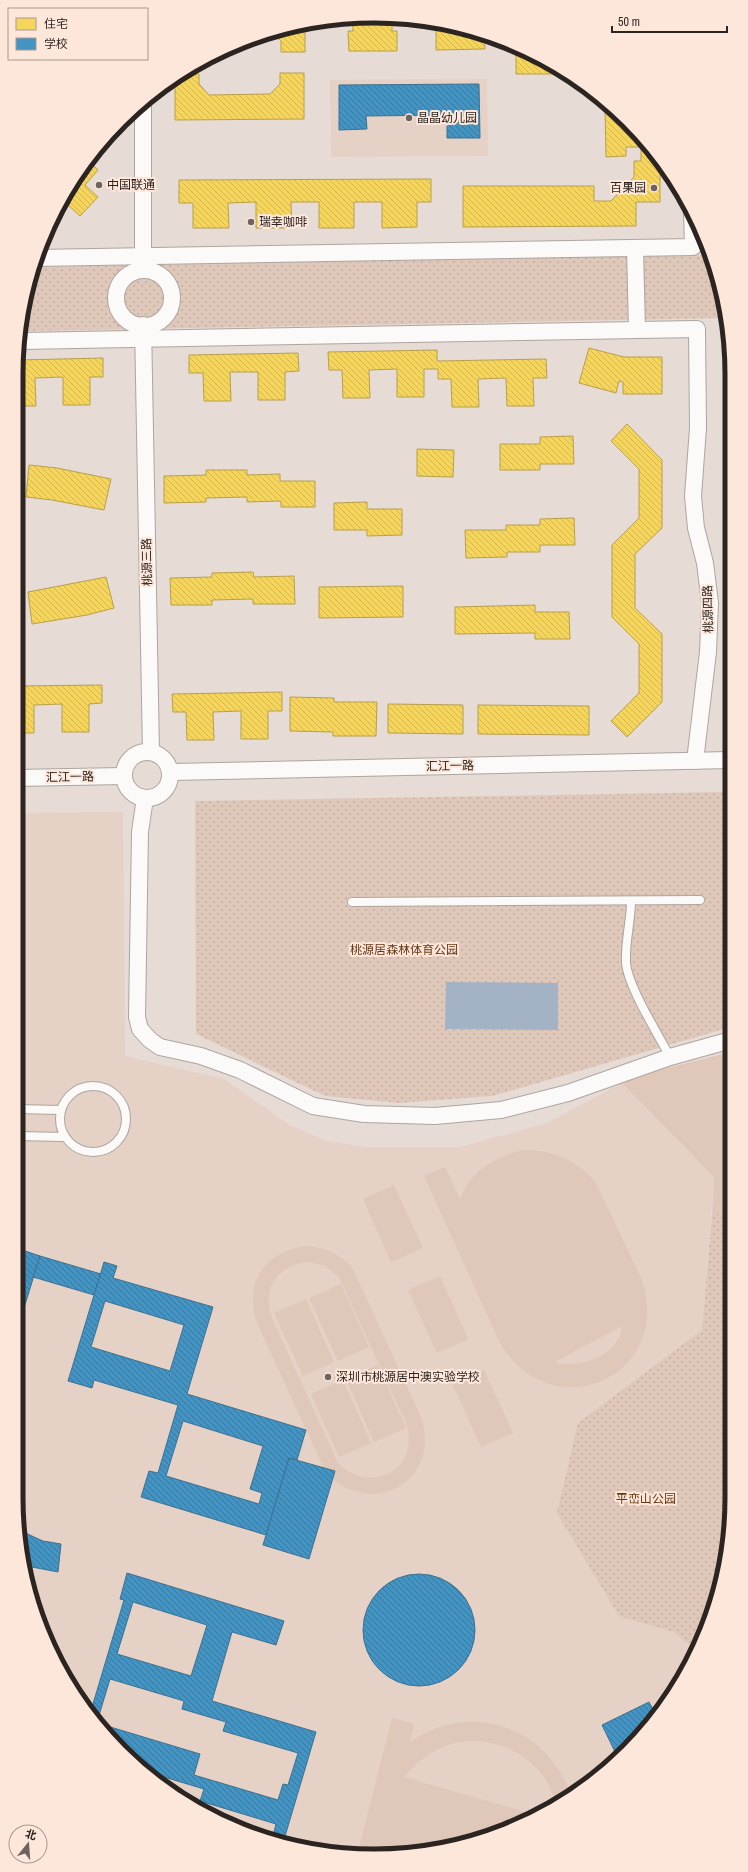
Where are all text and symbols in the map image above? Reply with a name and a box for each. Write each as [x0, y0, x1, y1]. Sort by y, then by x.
legend [8, 8, 148, 60]
scale bar [612, 8, 727, 34]
text: 50 m [618, 14, 640, 30]
text: 住宅 [44, 16, 68, 32]
text: 学校 [44, 36, 68, 52]
place label: 晶晶幼儿园 [417, 110, 477, 126]
marker: 晶晶幼儿园 [404, 113, 414, 123]
place label: 中国联通 [107, 177, 155, 193]
marker: 中国联通 [94, 180, 104, 190]
place label: 百果园 [610, 180, 646, 196]
marker: 百果园 [649, 183, 659, 193]
place label: 瑞幸咖啡 [259, 214, 307, 230]
marker: 瑞幸咖啡 [246, 217, 256, 227]
street label: 桃源三路 [139, 538, 155, 586]
street label: 桃源四路 [700, 585, 716, 633]
street label: 汇江一路 [426, 758, 474, 774]
street label: 汇江一路 [46, 769, 94, 785]
park label: 桃源居森林体育公园 [350, 942, 458, 958]
place label: 深圳市桃源居中澳实验学校 [336, 1369, 480, 1385]
marker: 深圳市桃源居中澳实验学校 [323, 1372, 333, 1382]
park label: 平峦山公园 [616, 1491, 676, 1507]
north arrow [8, 1824, 48, 1864]
text: 北 [24, 1826, 38, 1843]

